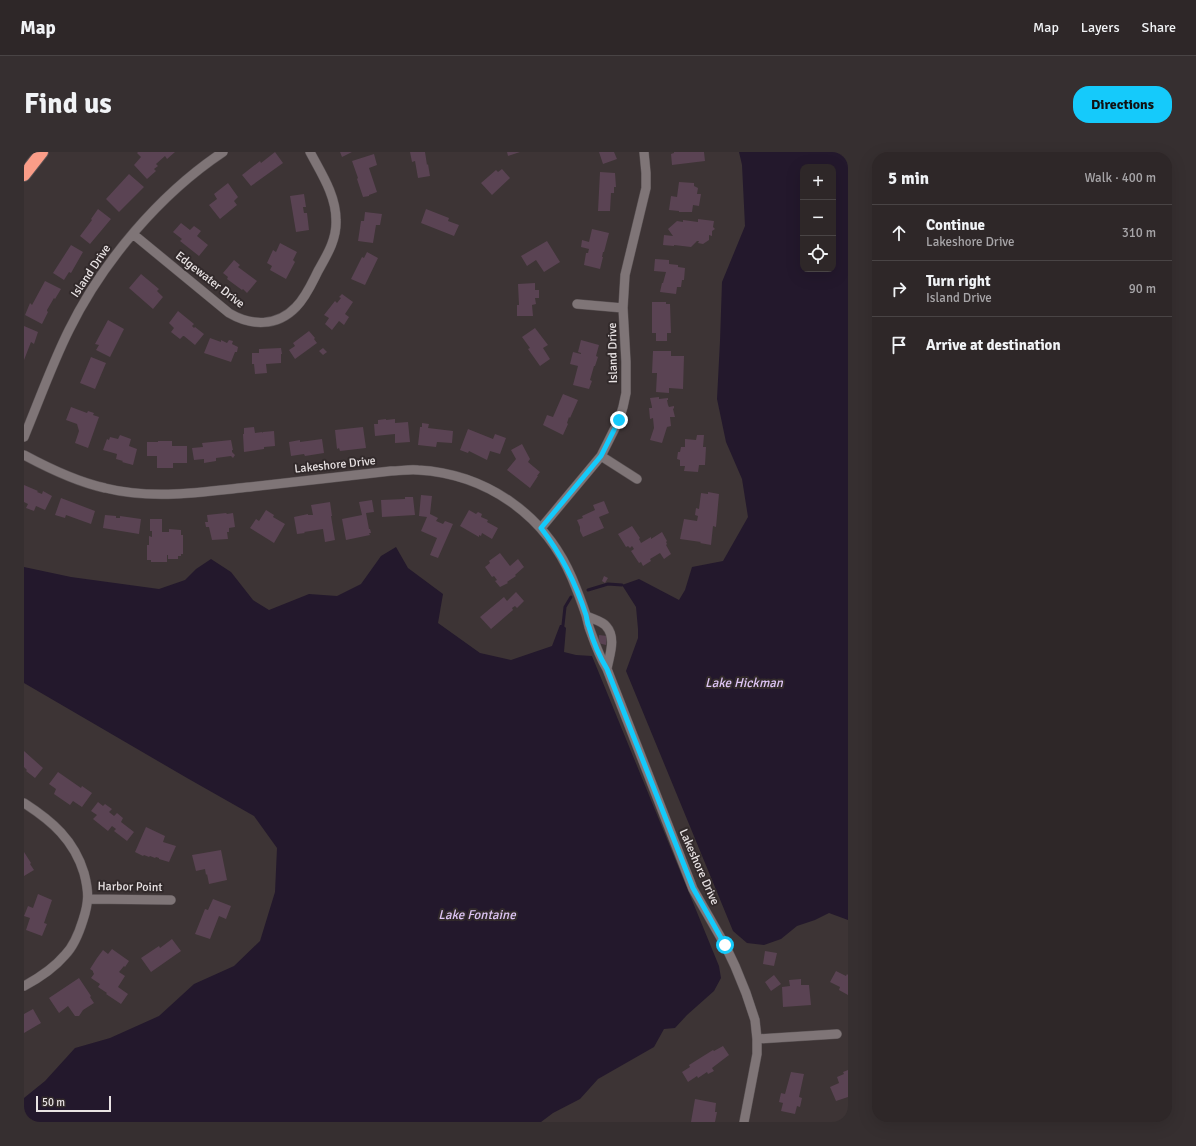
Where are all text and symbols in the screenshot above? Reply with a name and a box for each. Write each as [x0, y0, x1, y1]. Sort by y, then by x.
text: Map [20, 16, 56, 40]
text: Map [1033, 19, 1059, 36]
text: Layers [1081, 19, 1120, 36]
text: Share [1142, 19, 1176, 36]
button: Directions [1073, 86, 1172, 123]
text: Find us [24, 87, 112, 121]
map controls [800, 164, 836, 272]
button: + [800, 164, 836, 200]
text: 5 min [888, 168, 929, 189]
text: Walk · 400 m [1085, 170, 1156, 186]
button: − [800, 200, 836, 236]
text: Continue [926, 216, 985, 234]
icon: ahead [888, 222, 910, 244]
text: 310 m [1122, 225, 1156, 241]
text: Lakeshore Drive [926, 234, 1015, 250]
button: locate [800, 236, 836, 272]
street label: Island Drive [68, 242, 114, 300]
street label: Edgewater Drive [172, 248, 248, 312]
text: Turn right [926, 272, 991, 290]
icon: right [888, 278, 910, 300]
text: 90 m [1129, 281, 1156, 297]
text: Island Drive [926, 290, 992, 306]
street label: Island Drive [605, 322, 621, 384]
icon: arrive [888, 334, 910, 356]
text: Arrive at destination [926, 336, 1061, 354]
route end [610, 411, 628, 429]
street label: Lakeshore Drive [294, 453, 376, 477]
water label: Lake Hickman [705, 675, 784, 691]
street label: Lakeshore Drive [676, 827, 722, 907]
street label: Harbor Point [97, 879, 163, 895]
water label: Lake Fontaine [438, 907, 517, 923]
route start [716, 936, 734, 954]
scale bar [36, 1094, 111, 1113]
text: 50 m [42, 1096, 65, 1109]

